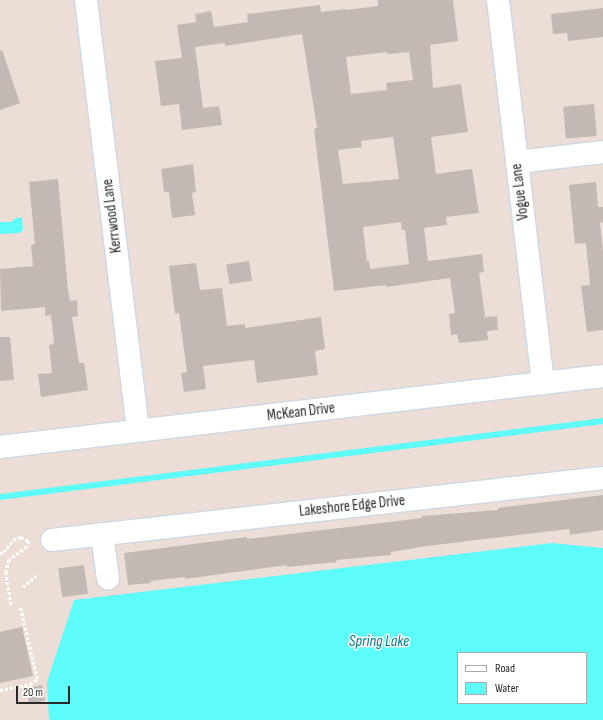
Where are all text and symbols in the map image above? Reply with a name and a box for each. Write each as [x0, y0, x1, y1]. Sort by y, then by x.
street label: Vogue Lane [508, 163, 532, 221]
street label: Kerrwood Lane [99, 178, 125, 254]
street label: McKean Drive [266, 399, 336, 425]
street label: Lakeshore Edge Drive [298, 491, 406, 521]
water label: Spring Lake [349, 632, 409, 652]
legend [457, 652, 587, 704]
text: Road [495, 661, 515, 676]
scale bar [18, 678, 72, 704]
text: Water [495, 681, 519, 696]
text: 20 m [23, 685, 43, 700]

